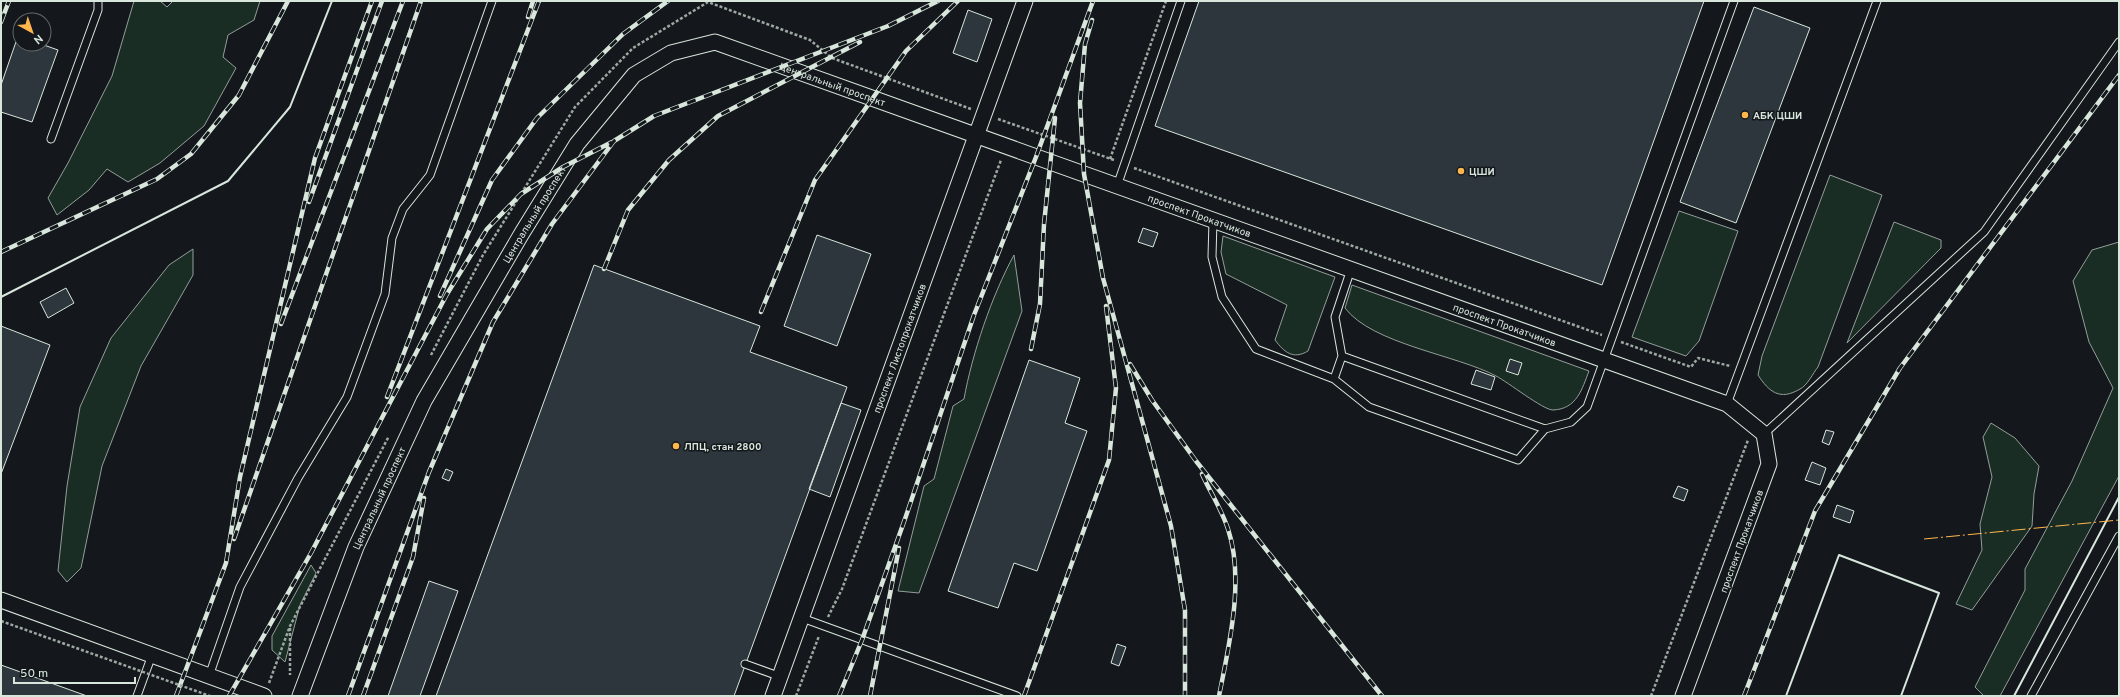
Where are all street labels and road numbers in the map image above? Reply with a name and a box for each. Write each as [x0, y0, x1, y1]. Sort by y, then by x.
street label: Центральный проспект [777, 60, 887, 111]
street label: Центральный проспект [501, 163, 570, 266]
street label: проспект Прокатчиков [1146, 192, 1253, 241]
street label: проспект Листопрокатчиков [871, 282, 930, 415]
street label: проспект Прокатчиков [1451, 301, 1558, 350]
street label: Центральный проспект [351, 445, 410, 552]
street label: проспект Прокатчиков [1718, 488, 1767, 595]

